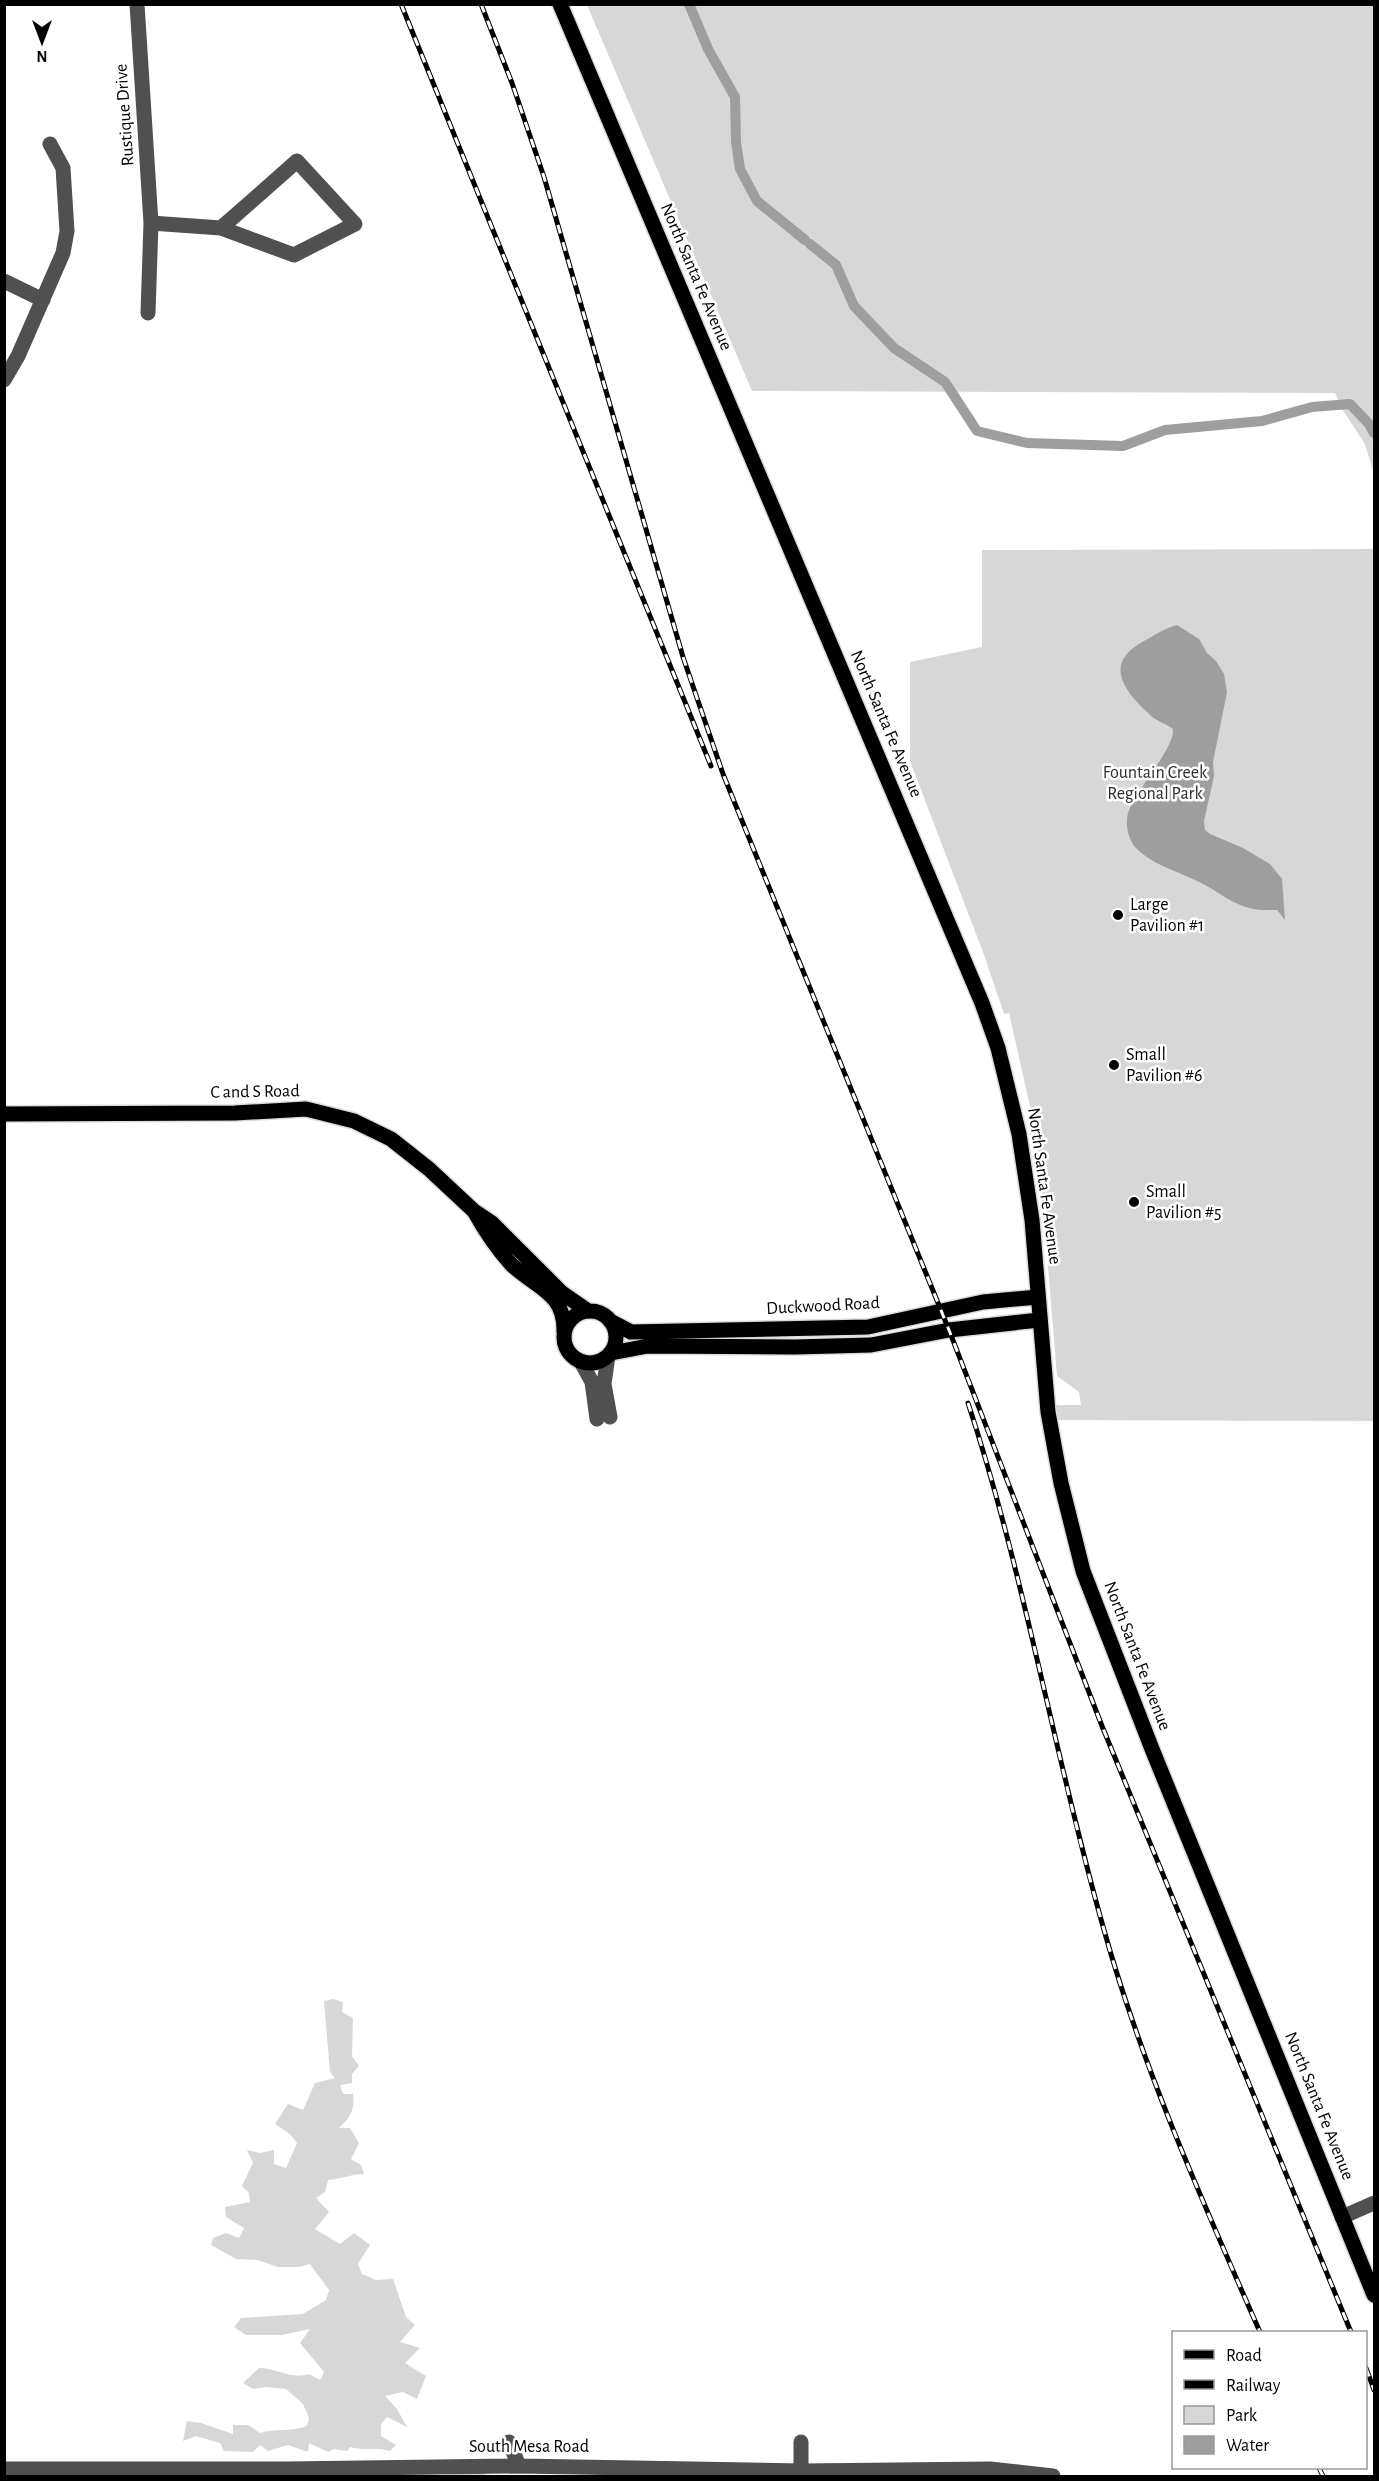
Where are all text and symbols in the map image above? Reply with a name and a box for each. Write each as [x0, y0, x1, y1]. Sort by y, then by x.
north arrow [12, 12, 72, 72]
text: N [36, 48, 48, 64]
street label: Rustique Drive [112, 63, 138, 167]
street label: North Santa Fe Avenue [657, 201, 735, 353]
street label: North Santa Fe Avenue [847, 648, 925, 800]
park label: Fountain Creek Regional Park [1103, 764, 1208, 803]
place label: Large Pavilion #1 [1130, 896, 1204, 935]
marker: Large Pavilion #1 [1111, 908, 1125, 922]
place label: Small Pavilion #6 [1126, 1046, 1202, 1085]
marker: Small Pavilion #6 [1107, 1058, 1121, 1072]
street label: C and S Road [210, 1082, 300, 1102]
street label: North Santa Fe Avenue [1024, 1107, 1064, 1265]
place label: Small Pavilion #5 [1146, 1183, 1221, 1222]
marker: Small Pavilion #5 [1127, 1195, 1141, 1209]
street label: Duckwood Road [766, 1294, 880, 1318]
street label: North Santa Fe Avenue [1100, 1579, 1174, 1733]
street label: North Santa Fe Avenue [1281, 2029, 1357, 2183]
legend [1172, 2331, 1367, 2469]
text: Road [1226, 2347, 1262, 2365]
text: Railway [1226, 2377, 1281, 2395]
text: Park [1226, 2407, 1258, 2425]
text: Water [1226, 2437, 1269, 2455]
street label: South Mesa Road [469, 2438, 589, 2456]

